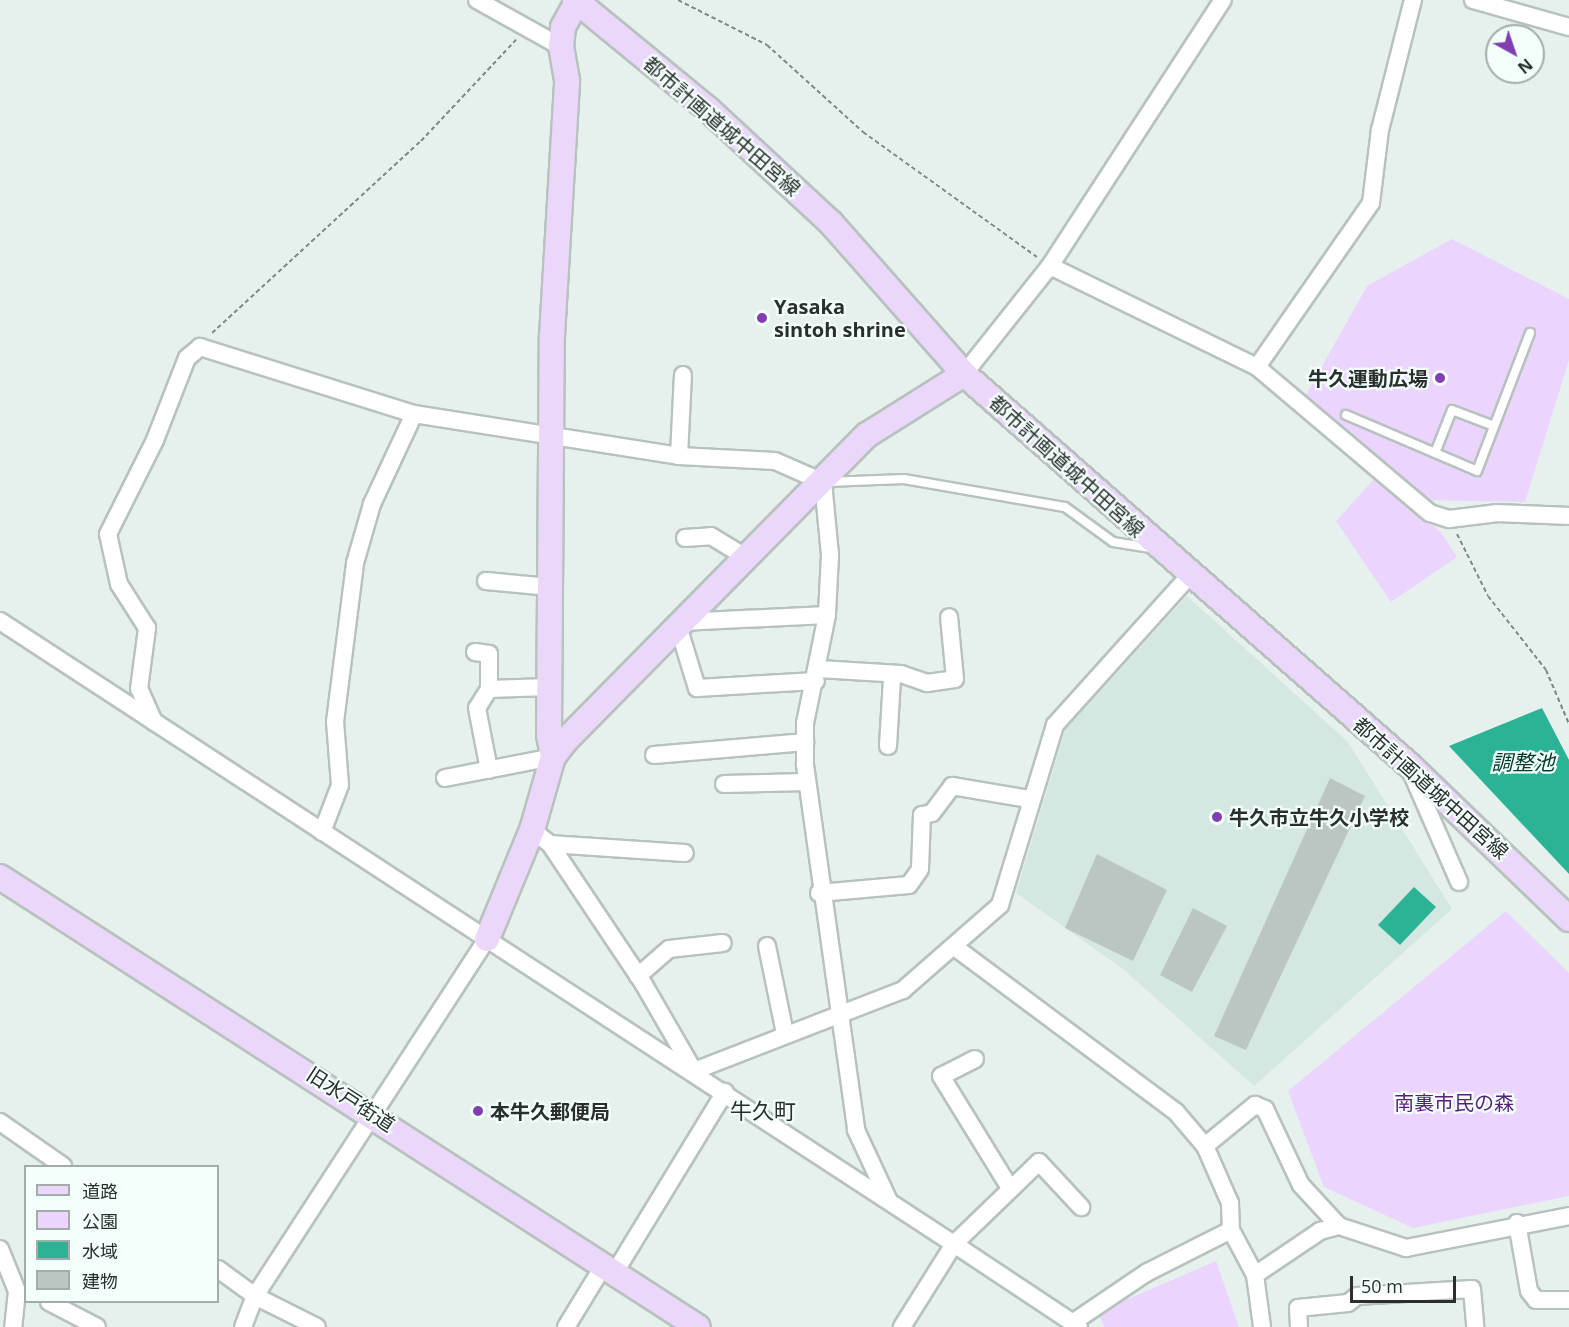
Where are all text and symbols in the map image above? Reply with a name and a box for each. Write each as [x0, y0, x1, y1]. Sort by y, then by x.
north arrow [1485, 24, 1545, 84]
street label: 都市計画道城中田宮線 [639, 51, 805, 201]
text: N [1513, 54, 1537, 79]
place label: Yasaka sintoh shrine [774, 294, 906, 341]
marker: Yasaka sintoh shrine [755, 311, 769, 325]
place label: 牛久運動広場 [1308, 366, 1428, 390]
marker: 牛久運動広場 [1433, 371, 1447, 385]
street label: 都市計画道城中田宮線 [985, 390, 1149, 542]
street label: 都市計画道城中田宮線 [1349, 712, 1513, 864]
water label: 調整池 [1492, 749, 1554, 775]
place label: 牛久市立牛久小学校 [1229, 805, 1409, 829]
marker: 牛久市立牛久小学校 [1210, 810, 1224, 824]
street label: 旧水戸街道 [303, 1062, 399, 1136]
park label: 南裏市民の森 [1394, 1090, 1514, 1114]
district label: 牛久町 [730, 1098, 796, 1124]
place label: 本牛久郵便局 [490, 1099, 610, 1123]
marker: 本牛久郵便局 [471, 1104, 485, 1118]
legend [24, 1165, 219, 1303]
text: 道路 [82, 1179, 118, 1203]
text: 公園 [82, 1209, 118, 1233]
text: 水域 [82, 1239, 118, 1263]
scale bar [1353, 1264, 1460, 1302]
text: 建物 [82, 1269, 118, 1293]
text: 50 m [1361, 1274, 1403, 1298]

